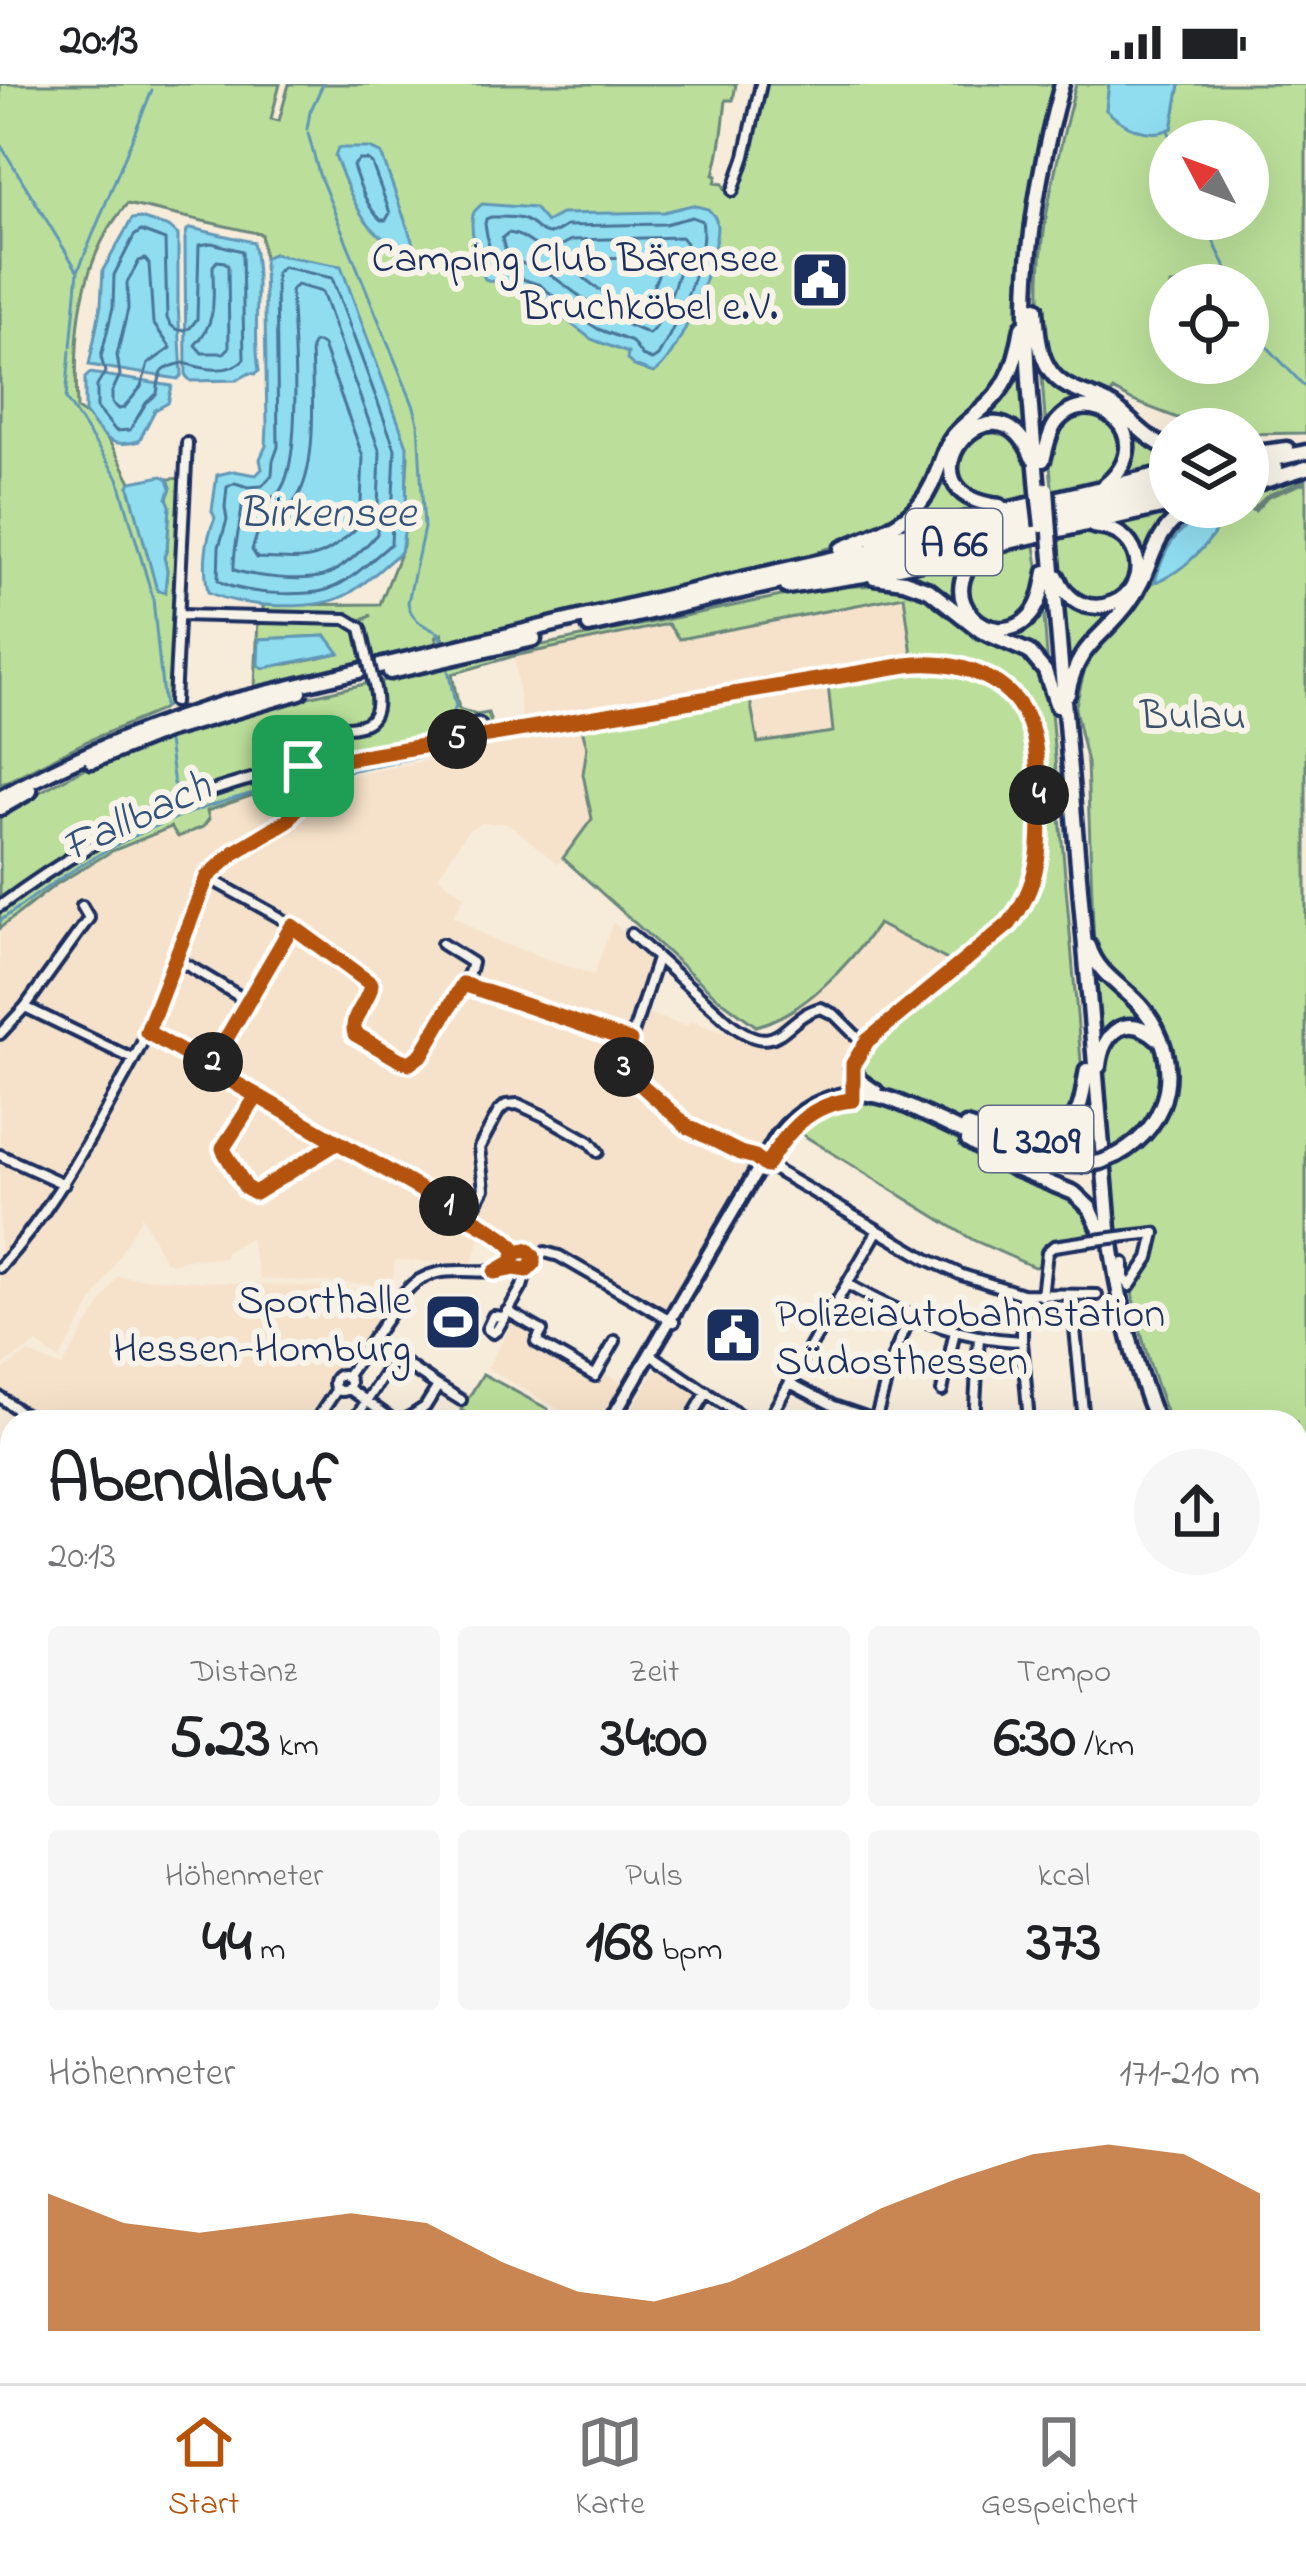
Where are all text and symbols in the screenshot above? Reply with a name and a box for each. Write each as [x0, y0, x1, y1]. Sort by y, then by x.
text: 20:13 [60, 9, 139, 75]
north arrow [1149, 120, 1269, 240]
map controls [1149, 120, 1269, 528]
place label: Camping Club Bärensee Bruchköbel e.V. [371, 230, 778, 339]
public building icon: Camping Club Bärensee Bruchköbel e.V. [789, 249, 851, 311]
button: locate [1149, 264, 1269, 384]
button: layers [1149, 408, 1269, 528]
water label: Birkensee [238, 482, 418, 548]
road number: A 66 [906, 509, 1002, 575]
park label: Bulau [1139, 687, 1246, 748]
pin: 5 [427, 709, 487, 769]
pin [252, 715, 354, 817]
text: 5 [448, 715, 466, 763]
icon: arrive [270, 733, 336, 799]
water label: Fallbach [52, 755, 224, 882]
pin: 4 [1009, 765, 1069, 825]
text: 4 [1032, 771, 1046, 819]
pin: 2 [183, 1032, 243, 1092]
pin: 3 [594, 1037, 654, 1097]
text: 2 [205, 1038, 221, 1086]
text: 3 [617, 1043, 631, 1091]
road number: L 3209 [979, 1106, 1093, 1172]
pin: 1 [419, 1176, 479, 1236]
text: 1 [444, 1182, 454, 1230]
place label: Sporthalle Hessen-Homburg [113, 1272, 411, 1381]
place label: Polizeiautobahnstation Südosthessen [775, 1285, 1165, 1394]
sports icon: Sporthalle Hessen-Homburg [422, 1291, 484, 1353]
public building icon: Polizeiautobahnstation Südosthessen [702, 1304, 764, 1366]
text: Abendlauf [48, 1436, 338, 1532]
button: share [1134, 1449, 1260, 1575]
text: 20:13 [48, 1529, 116, 1586]
text: Distanz [191, 1649, 297, 1697]
text: Zeit [629, 1649, 679, 1697]
text: Tempo [1017, 1649, 1111, 1697]
text: 5.23 [169, 1697, 270, 1784]
text: 34:00 [601, 1697, 707, 1784]
text: 6:30 [994, 1697, 1076, 1784]
text: km [270, 1723, 319, 1771]
text: /km [1076, 1723, 1134, 1771]
text: Höhenmeter [165, 1853, 323, 1901]
text: Puls [625, 1853, 683, 1901]
text: kcal [1038, 1853, 1090, 1901]
text: 44 [202, 1901, 252, 1988]
text: 168 [585, 1901, 653, 1988]
text: 373 [1027, 1901, 1101, 1988]
text: m [252, 1927, 286, 1975]
text: bpm [653, 1927, 723, 1975]
text: Höhenmeter [48, 2046, 235, 2103]
text: 171–210 m [1119, 2046, 1260, 2103]
tab: Start [168, 2409, 239, 2529]
tab: Karte [575, 2409, 645, 2529]
tab: Gespeichert [981, 2409, 1138, 2529]

